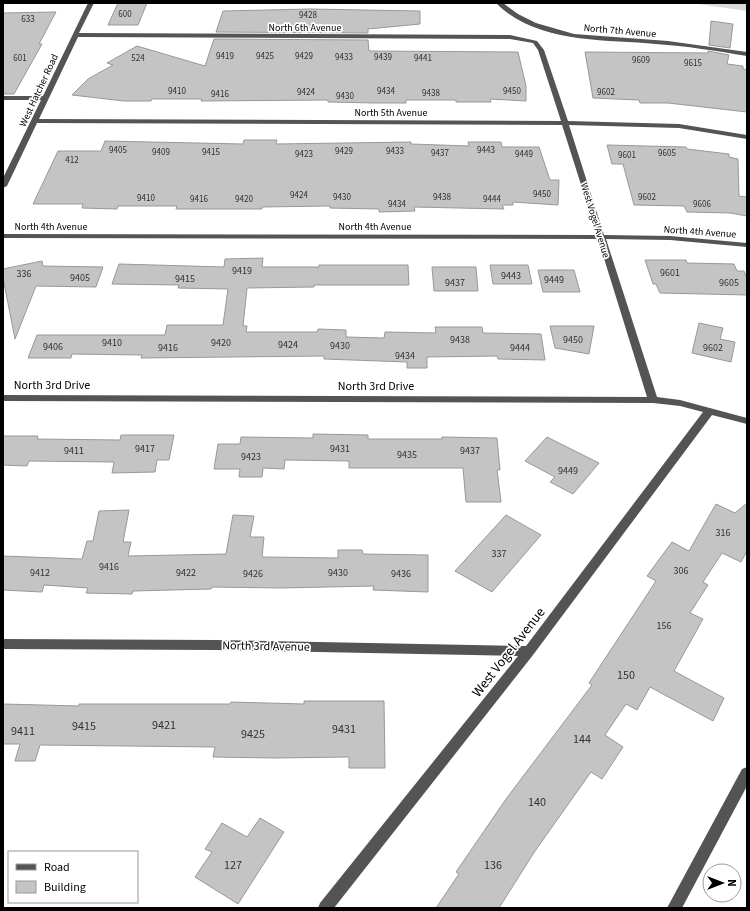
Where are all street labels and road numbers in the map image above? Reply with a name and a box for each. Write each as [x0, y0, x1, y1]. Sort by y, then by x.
street label: North 6th Avenue [269, 21, 341, 35]
street label: North 7th Avenue [583, 21, 657, 41]
street label: West Hatcher Road [16, 52, 62, 129]
street label: North 5th Avenue [355, 106, 427, 120]
street label: West Vogel Avenue [577, 181, 613, 260]
street label: North 4th Avenue [15, 220, 87, 234]
street label: North 4th Avenue [339, 220, 411, 234]
street label: North 4th Avenue [663, 222, 737, 242]
street label: North 3rd Drive [14, 377, 90, 394]
street label: North 3rd Drive [338, 378, 414, 395]
street label: West Vogel Avenue [467, 603, 550, 702]
street label: North 3rd Avenue [222, 637, 310, 656]

